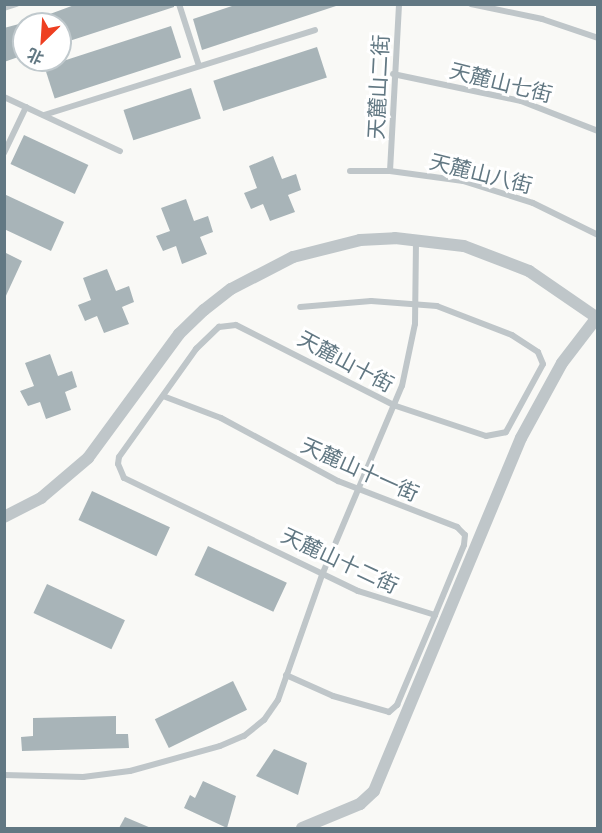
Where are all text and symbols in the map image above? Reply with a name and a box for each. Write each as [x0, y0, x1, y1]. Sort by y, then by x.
north arrow [12, 12, 72, 72]
street label: 天麓山二街 [363, 34, 393, 140]
text: 北 [23, 43, 47, 70]
street label: 天麓山七街 [447, 57, 555, 107]
street label: 天麓山八街 [427, 148, 535, 198]
street label: 天麓山十街 [294, 325, 398, 397]
street label: 天麓山十一街 [297, 432, 423, 506]
street label: 天麓山十二街 [278, 522, 402, 598]

